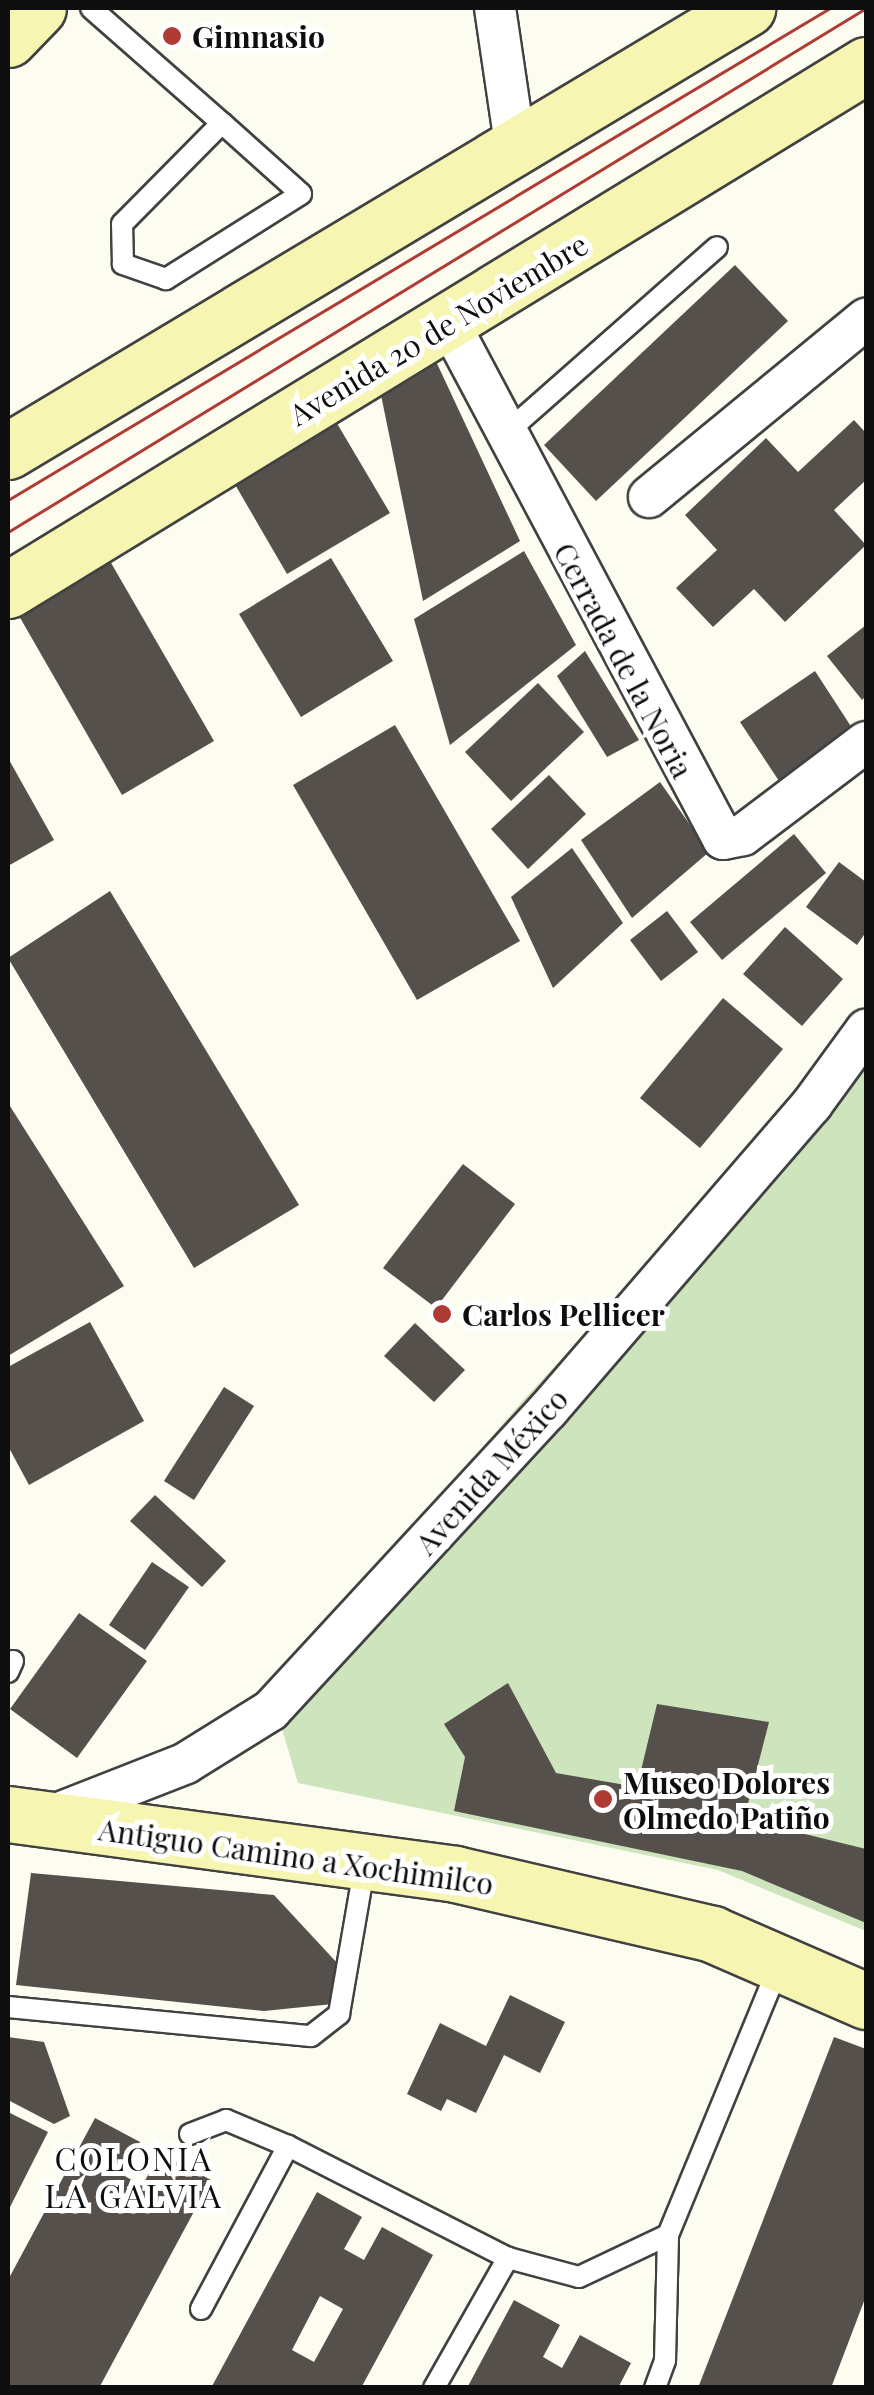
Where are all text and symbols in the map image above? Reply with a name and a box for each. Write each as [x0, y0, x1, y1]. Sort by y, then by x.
place label: Gimnasio [192, 18, 325, 54]
marker: Gimnasio [161, 25, 183, 47]
street label: Avenida 20 de Noviembre [282, 226, 594, 432]
street label: Cerrada de la Noria [546, 536, 702, 784]
place label: Carlos Pellicer [462, 1296, 665, 1332]
marker: Carlos Pellicer [431, 1303, 453, 1325]
street label: Avenida México [407, 1381, 575, 1561]
place label: Museo Dolores Olmedo Patiño [623, 1764, 830, 1834]
marker: Museo Dolores Olmedo Patiño [592, 1788, 614, 1810]
street label: Antiguo Camino a Xochimilco [96, 1810, 496, 1902]
district label: COLONIA LA GALVIA [45, 2140, 223, 2215]

